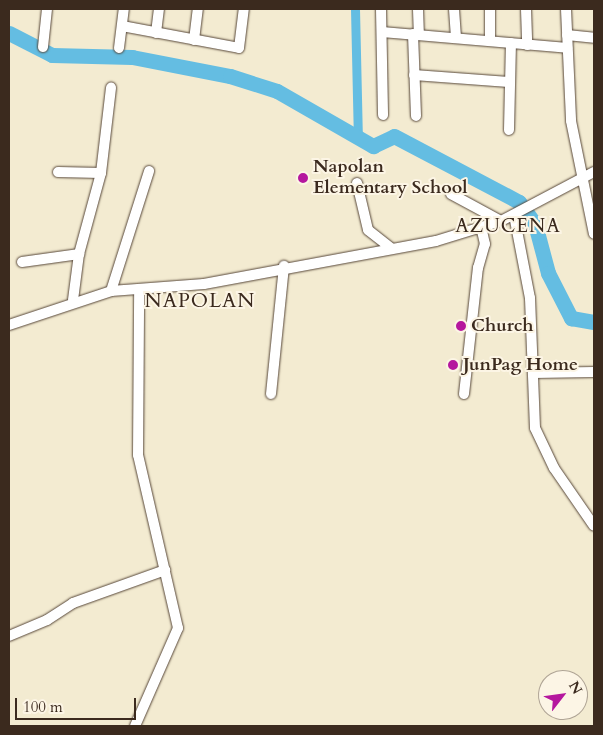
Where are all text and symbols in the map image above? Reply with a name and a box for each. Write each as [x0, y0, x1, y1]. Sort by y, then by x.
place label: Napolan Elementary School [313, 157, 467, 200]
marker: Napolan Elementary School [297, 172, 309, 184]
district label: AZUCENA [454, 216, 562, 238]
district label: NAPOLAN [144, 288, 256, 312]
place label: Church [471, 315, 534, 337]
marker: Church [455, 320, 467, 332]
place label: JunPag Home [463, 354, 578, 376]
marker: JunPag Home [447, 359, 459, 371]
north arrow [538, 670, 588, 720]
text: N [564, 678, 587, 698]
scale bar [18, 688, 139, 720]
text: 100 m [23, 697, 63, 717]

